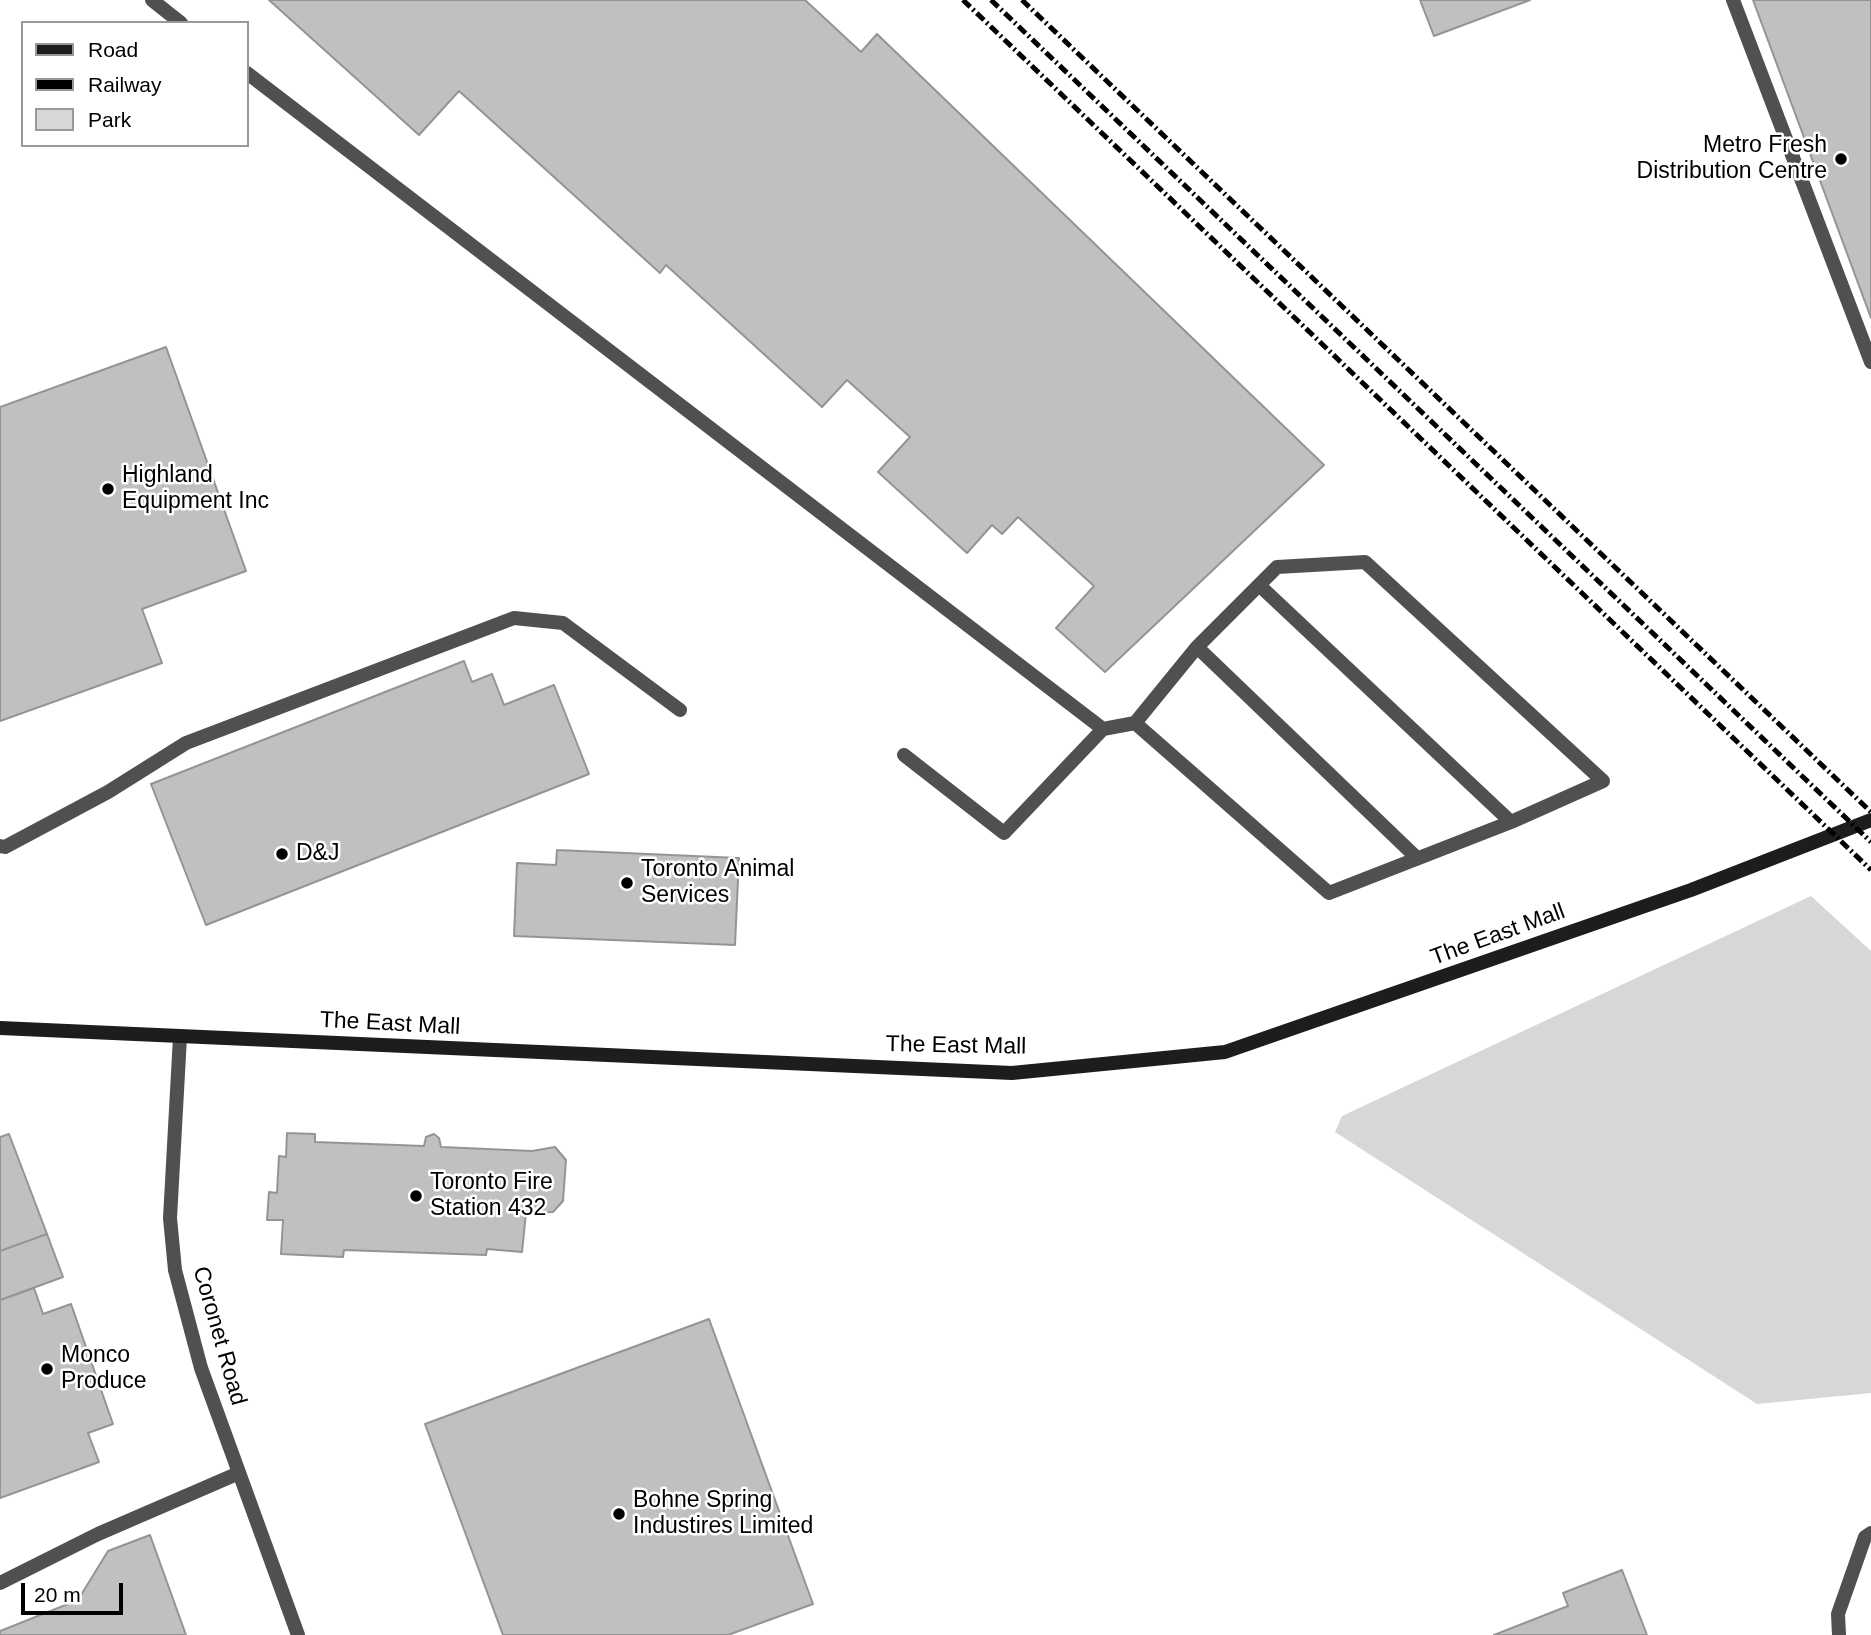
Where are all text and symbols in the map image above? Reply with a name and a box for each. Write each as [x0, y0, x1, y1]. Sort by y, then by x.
legend [21, 21, 248, 147]
text: Road [88, 38, 138, 61]
text: Railway [88, 73, 162, 96]
text: Park [88, 108, 131, 131]
place label: Metro Fresh Distribution Centre [1637, 132, 1827, 186]
marker: Metro Fresh Distribution Centre [1833, 151, 1849, 167]
place label: Highland Equipment Inc [122, 462, 269, 516]
marker: Highland Equipment Inc [100, 481, 116, 497]
place label: D&J [296, 840, 339, 868]
marker: D&J [274, 846, 290, 862]
place label: Toronto Animal Services [641, 856, 794, 910]
marker: Toronto Animal Services [619, 875, 635, 891]
street label: The East Mall [1427, 898, 1569, 972]
street label: The East Mall [319, 1007, 461, 1041]
street label: The East Mall [885, 1031, 1027, 1061]
place label: Toronto Fire Station 432 [430, 1169, 553, 1223]
marker: Toronto Fire Station 432 [408, 1188, 424, 1204]
street label: Coronet Road [186, 1263, 252, 1409]
place label: Monco Produce [61, 1342, 147, 1396]
marker: Monco Produce [39, 1361, 55, 1377]
place label: Bohne Spring Industires Limited [633, 1487, 813, 1541]
marker: Bohne Spring Industires Limited [611, 1506, 627, 1522]
scale bar [24, 1568, 126, 1612]
text: 20 m [34, 1583, 81, 1606]

